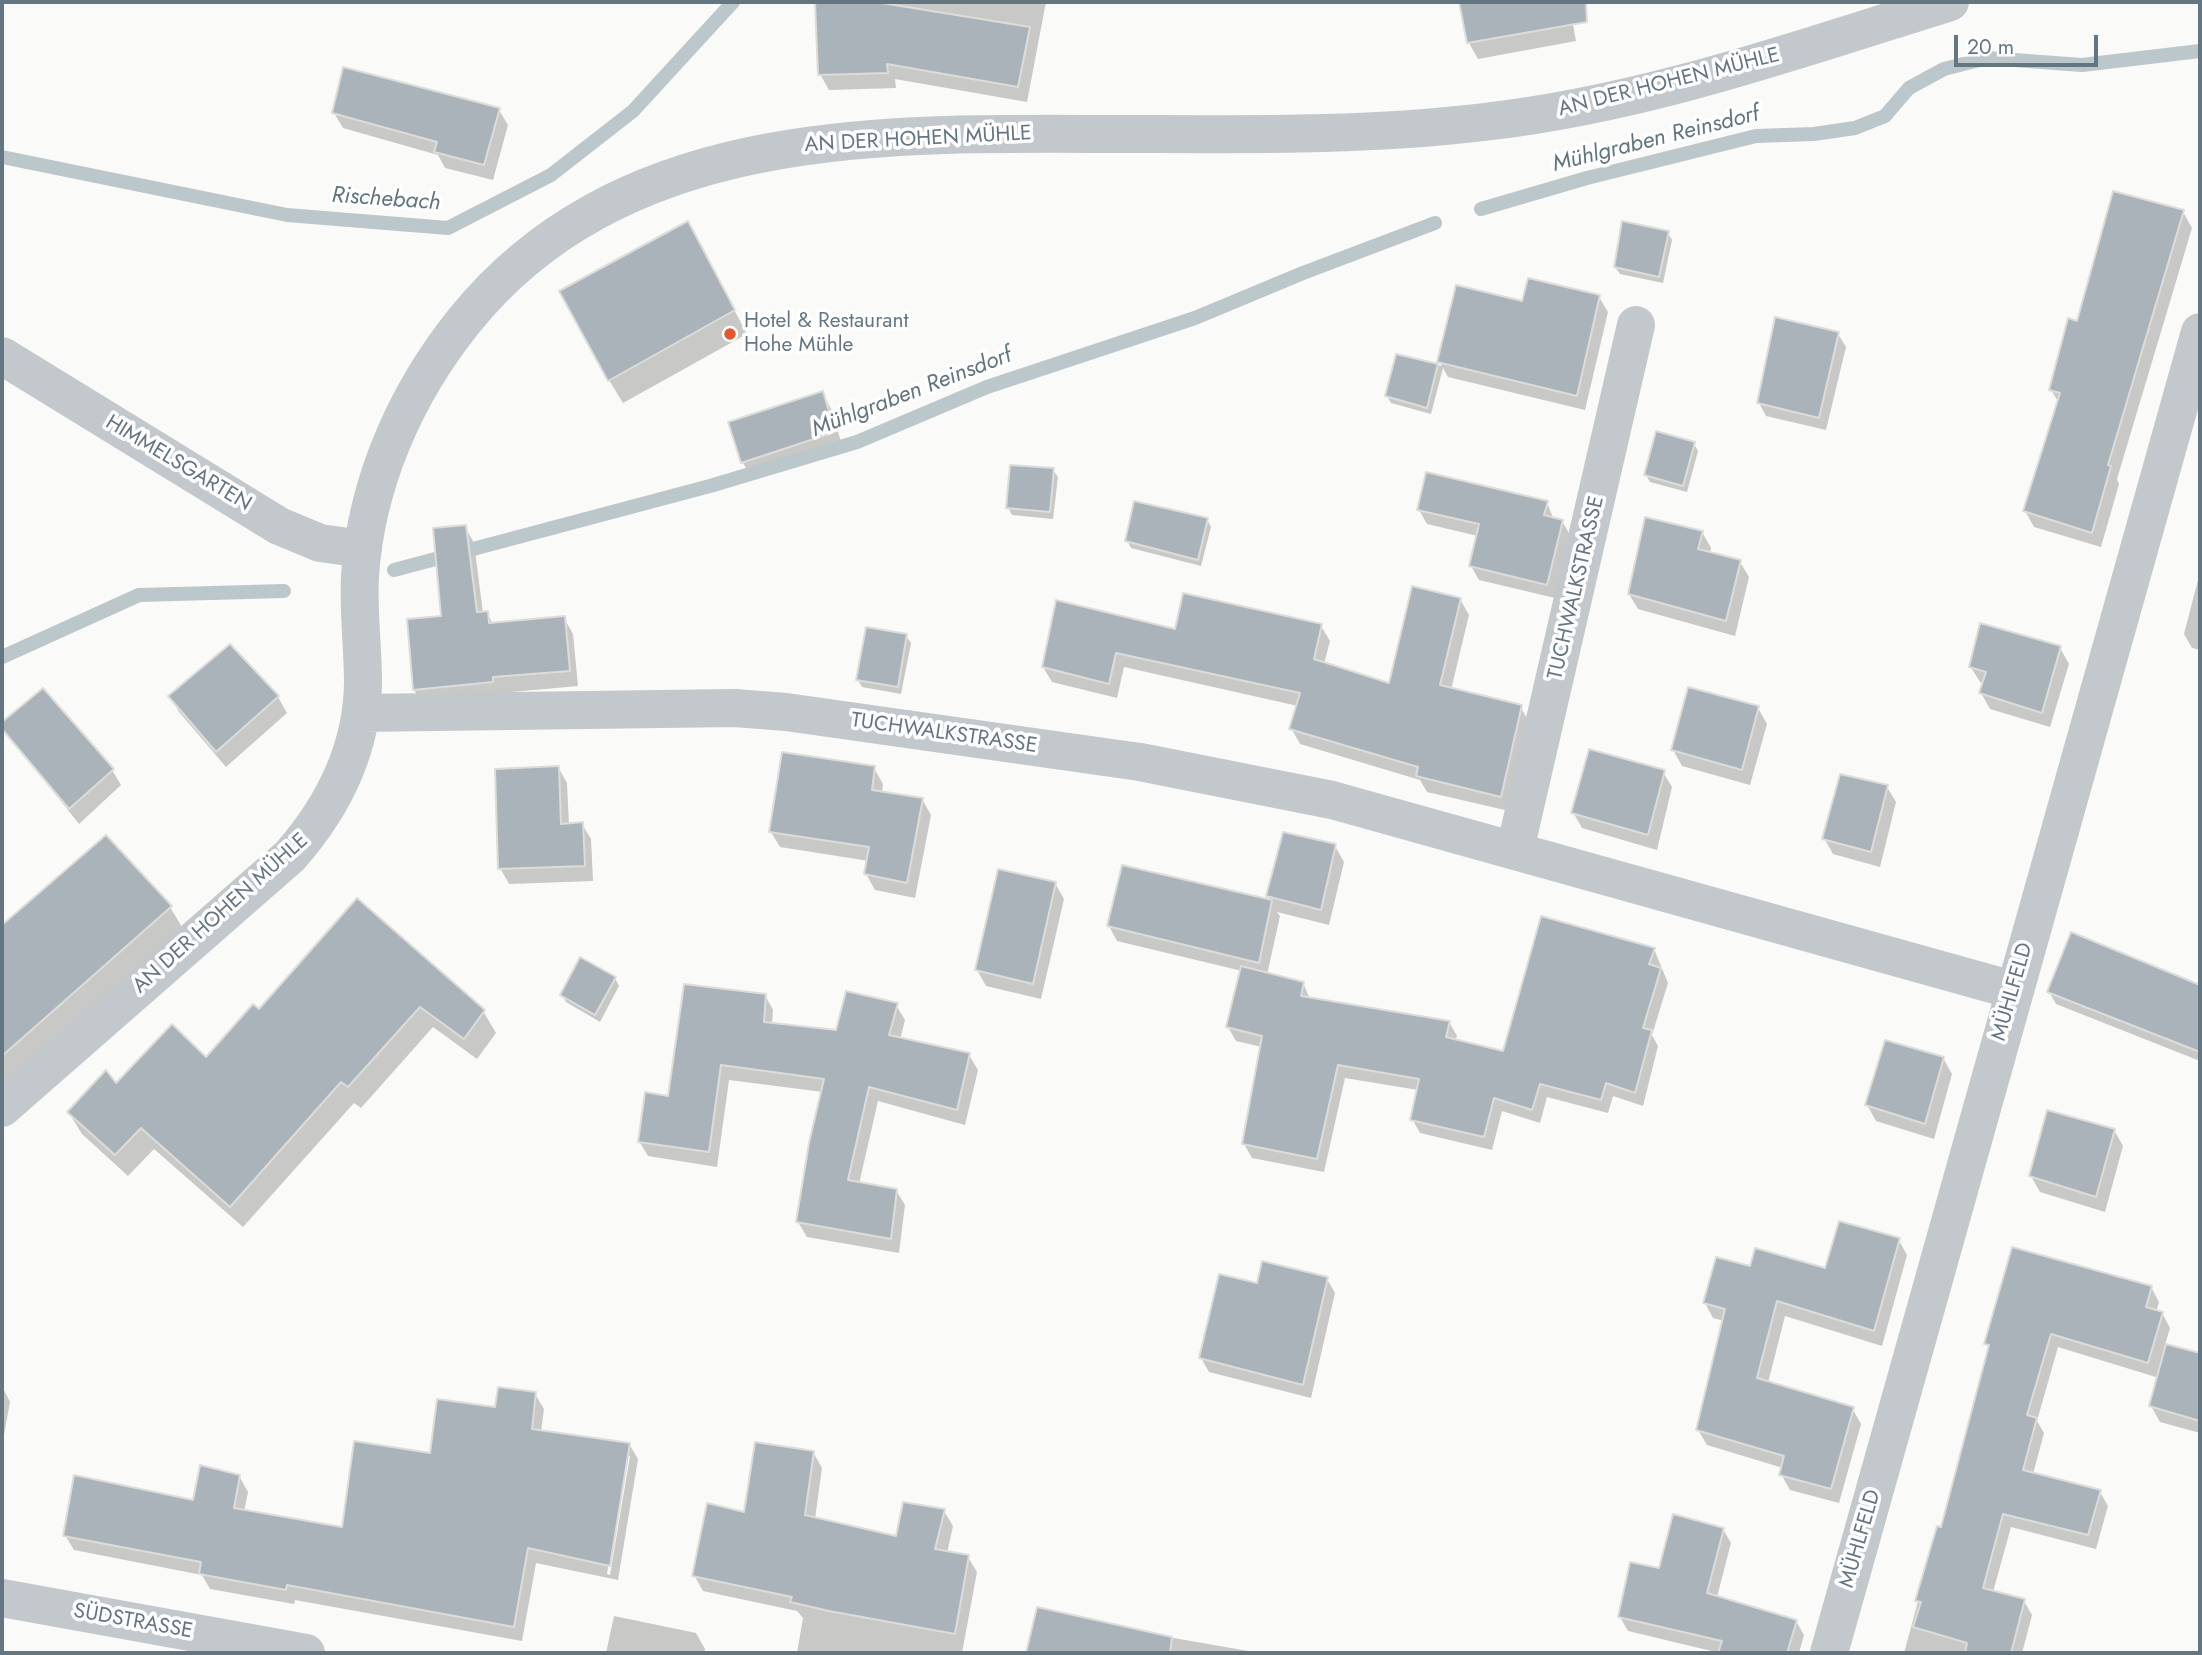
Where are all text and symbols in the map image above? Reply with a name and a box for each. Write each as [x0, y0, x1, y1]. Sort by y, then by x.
scale bar [1957, 21, 2100, 65]
text: 20 m [1967, 32, 2014, 62]
street label: AN DER HOHEN MÜHLE [1556, 43, 1782, 123]
water label: Mühlgraben Reinsdorf [1550, 101, 1762, 179]
street label: AN DER HOHEN MÜHLE [804, 121, 1032, 159]
water label: Rischebach [331, 182, 441, 218]
place label: Hotel & Restaurant Hohe Mühle [744, 309, 909, 359]
marker: Hotel & Restaurant Hohe Mühle [722, 326, 738, 342]
water label: Mühlgraben Reinsdorf [808, 342, 1016, 444]
street label: HIMMELSGARTEN [101, 411, 255, 517]
street label: TUCHWALKSTRASSE [1544, 494, 1610, 682]
street label: TUCHWALKSTRASSE [849, 708, 1039, 760]
street label: AN DER HOHEN MÜHLE [128, 829, 314, 999]
street label: MÜHLFELD [1987, 940, 2039, 1044]
street label: MÜHLFELD [1835, 1487, 1887, 1591]
street label: SÜDSTRASSE [72, 1599, 194, 1645]

